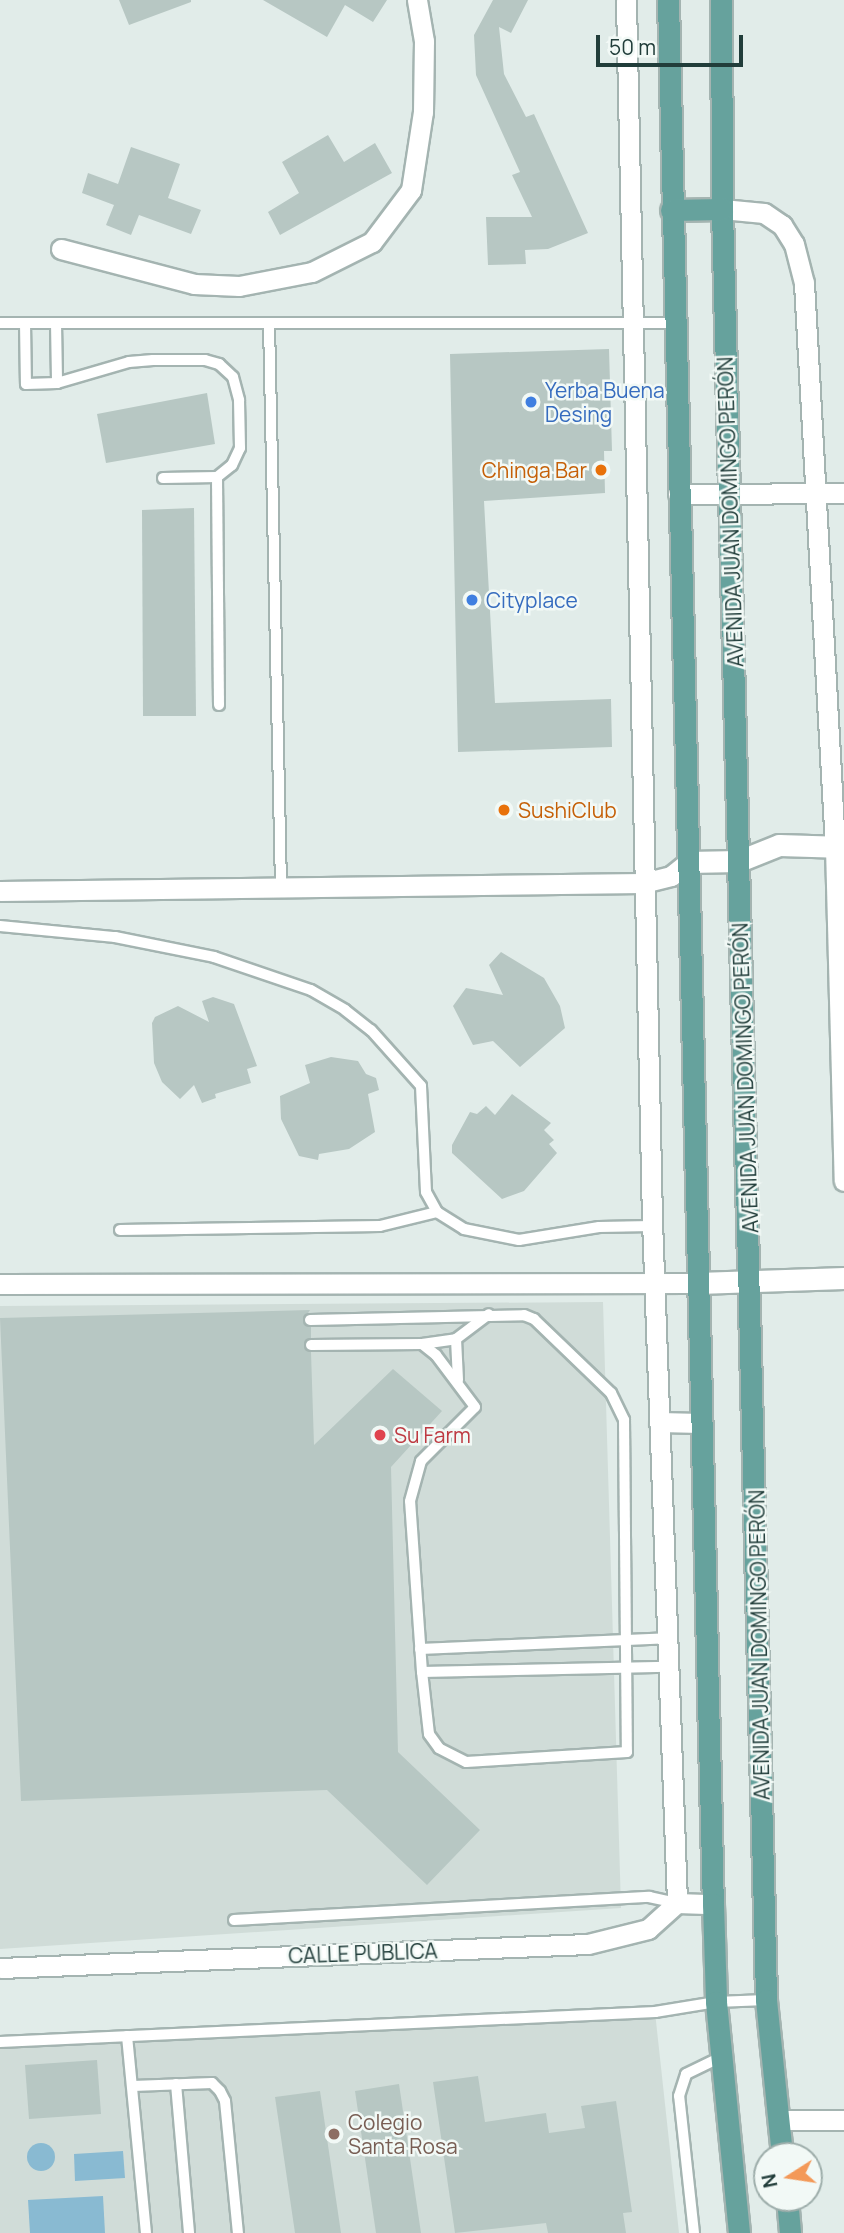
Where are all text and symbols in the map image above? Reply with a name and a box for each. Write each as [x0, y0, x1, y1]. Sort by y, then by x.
scale bar [599, 21, 746, 65]
text: 50 m [609, 33, 656, 61]
street label: AVENIDA JUAN DOMINGO PERÓN [712, 356, 748, 668]
place label: Yerba Buena Desing [545, 377, 665, 427]
marker: Yerba Buena Desing [523, 394, 539, 410]
place label: Chinga Bar [482, 457, 587, 483]
marker: Chinga Bar [593, 462, 609, 478]
place label: Cityplace [486, 587, 578, 613]
marker: Cityplace [464, 592, 480, 608]
place label: SushiClub [518, 797, 617, 823]
marker: SushiClub [496, 802, 512, 818]
street label: AVENIDA JUAN DOMINGO PERÓN [727, 922, 763, 1234]
place label: Su Farm [394, 1422, 471, 1448]
marker: Su Farm [372, 1427, 388, 1443]
street label: AVENIDA JUAN DOMINGO PERÓN [744, 1490, 774, 1800]
street label: CALLE PUBLICA [288, 1938, 438, 1968]
place label: Colegio Santa Rosa [348, 2109, 458, 2159]
marker: Colegio Santa Rosa [326, 2126, 342, 2142]
north arrow [753, 2142, 823, 2212]
text: N [755, 2172, 784, 2190]

